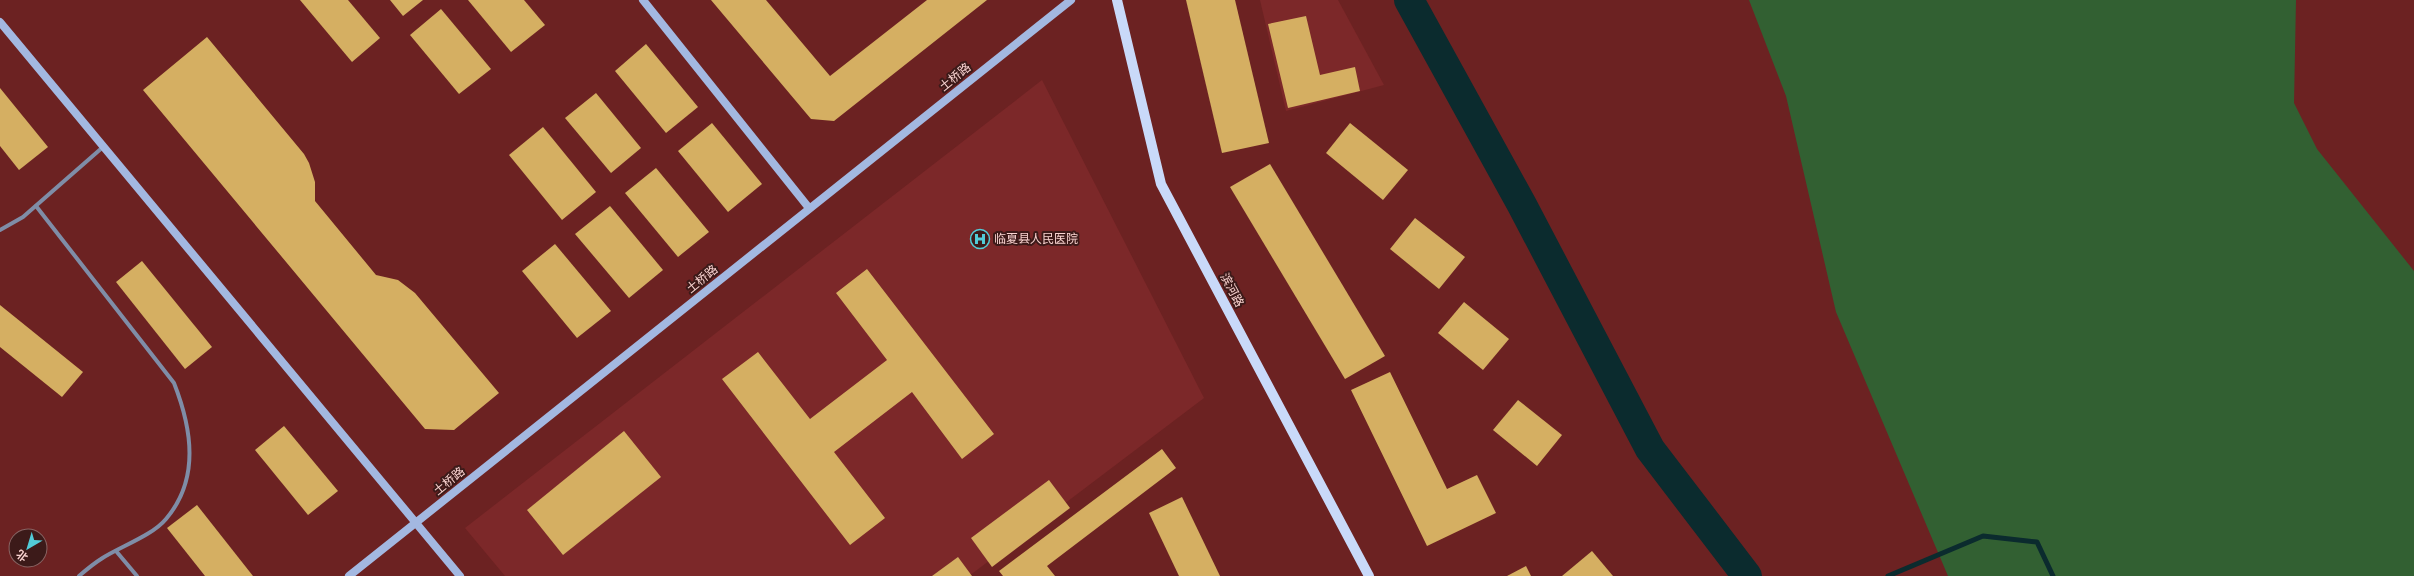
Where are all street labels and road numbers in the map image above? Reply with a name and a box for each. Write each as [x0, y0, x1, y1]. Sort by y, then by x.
street label: 土桥路 [936, 59, 973, 94]
street label: 土桥路 [683, 261, 720, 296]
street label: 滨河路 [1217, 270, 1248, 309]
street label: 土桥路 [430, 463, 467, 498]

